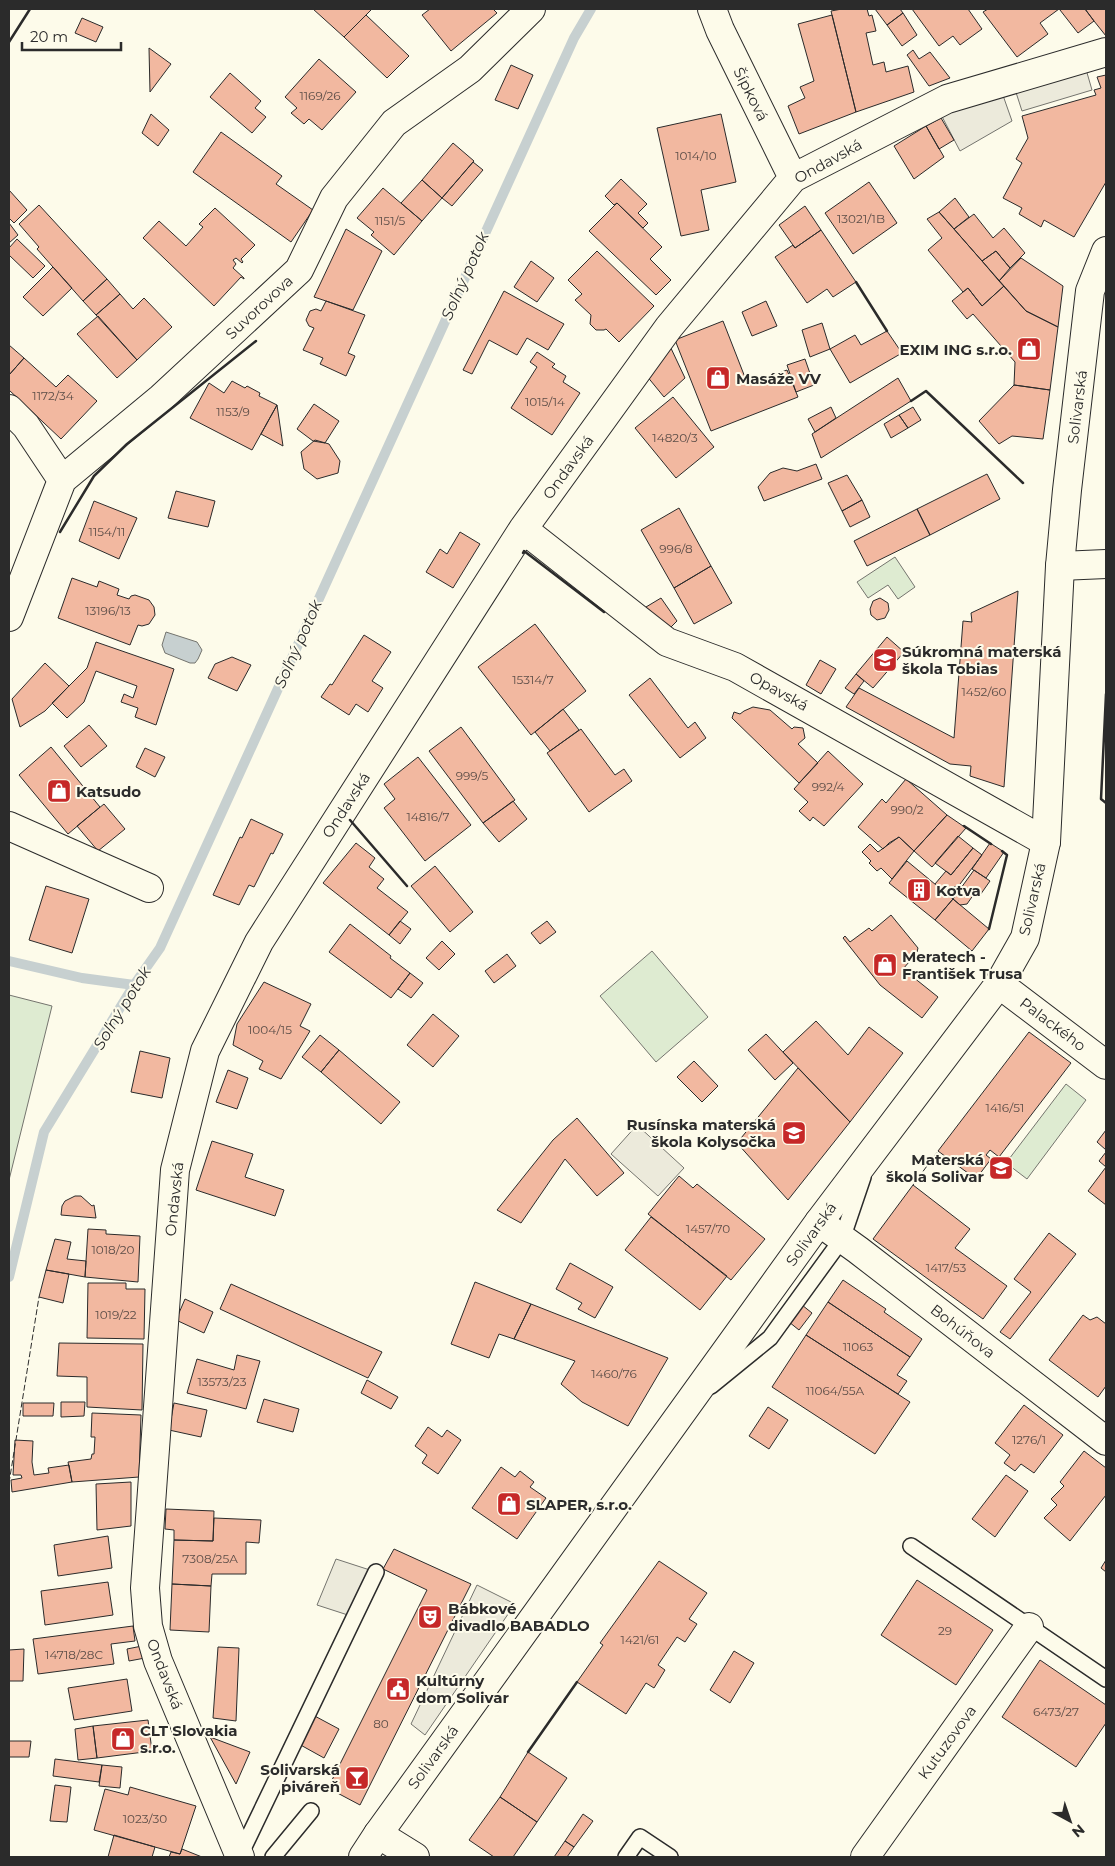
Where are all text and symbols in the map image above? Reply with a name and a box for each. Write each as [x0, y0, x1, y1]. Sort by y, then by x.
scale bar [22, 20, 121, 52]
text: 20 m [30, 27, 68, 46]
street label: Šípková [729, 64, 773, 124]
house number: 1169/26 [299, 88, 341, 103]
street label: Ondavská [791, 135, 865, 187]
house number: 1014/10 [675, 148, 717, 163]
house number: 13021/1B [837, 211, 885, 226]
house number: 1151/5 [375, 213, 406, 228]
water label: Soľný potok [437, 228, 493, 323]
street label: Suvorovova [221, 271, 297, 343]
shop icon: EXIM ING s.r.o. [1016, 336, 1042, 362]
place label: EXIM ING s.r.o. [900, 340, 1012, 359]
shop icon: Masáže VV [705, 365, 731, 391]
place label: Masáže VV [736, 369, 822, 388]
street label: Solivarská [1063, 369, 1091, 445]
house number: 1172/34 [32, 388, 74, 403]
house number: 1015/14 [525, 394, 565, 409]
house number: 1153/9 [216, 404, 250, 419]
house number: 14820/3 [652, 430, 698, 445]
street label: Ondavská [538, 431, 598, 503]
house number: 1154/11 [89, 524, 125, 539]
house number: 996/8 [659, 541, 693, 556]
water label: Soľný potok [270, 596, 326, 691]
house number: 13196/13 [85, 603, 131, 618]
place label: Súkromná materská škola Tobias [902, 642, 1062, 678]
school or university icon: Súkromná materská škola Tobias [872, 647, 898, 673]
street label: Opavská [746, 667, 812, 715]
house number: 15314/7 [512, 672, 554, 687]
house number: 1452/60 [962, 684, 1007, 699]
house number: 999/5 [456, 768, 488, 783]
street label: Ondavská [318, 769, 374, 841]
shop icon: Katsudo [46, 778, 72, 804]
house number: 992/4 [812, 779, 844, 794]
place label: Katsudo [76, 782, 141, 801]
house number: 990/2 [890, 802, 924, 817]
house number: 14816/7 [406, 809, 450, 824]
street label: Solivarská [1014, 861, 1050, 937]
building icon: Kotva [906, 877, 932, 903]
place label: Kotva [936, 881, 981, 900]
place label: Meratech - František Trusa [902, 947, 1023, 983]
shop icon: Meratech - František Trusa [872, 952, 898, 978]
water label: Soľný potok [89, 962, 156, 1053]
street label: Palackého [1016, 993, 1090, 1055]
house number: 1004/15 [248, 1022, 292, 1037]
house number: 1416/51 [986, 1100, 1024, 1115]
place label: Rusínska materská škola Kolysočka [627, 1115, 776, 1151]
school or university icon: Rusínska materská škola Kolysočka [781, 1120, 807, 1146]
place label: Materská škola Solivar [886, 1150, 985, 1186]
school or university icon: Materská škola Solivar [988, 1155, 1014, 1181]
street label: Ondavská [161, 1161, 187, 1237]
street label: Solivarská [781, 1198, 841, 1270]
house number: 1457/70 [686, 1221, 730, 1236]
house number: 1018/20 [91, 1242, 135, 1257]
house number: 1417/53 [926, 1260, 966, 1275]
street label: Bohúňova [927, 1300, 999, 1362]
house number: 1019/22 [95, 1307, 137, 1322]
house number: 11063 [843, 1339, 874, 1354]
house number: 1460/76 [591, 1366, 637, 1381]
house number: 13573/23 [198, 1374, 247, 1389]
house number: 11064/55A [806, 1383, 865, 1398]
house number: 1276/1 [1012, 1432, 1046, 1447]
shop icon: SLAPER, s.r.o. [496, 1491, 522, 1517]
place label: SLAPER, s.r.o. [526, 1495, 632, 1514]
house number: 7308/25A [182, 1551, 238, 1566]
place label: Bábkové divadlo BABADLO [448, 1599, 590, 1635]
theatre icon: Bábkové divadlo BABADLO [417, 1604, 443, 1630]
house number: 29 [938, 1623, 952, 1638]
house number: 1421/61 [621, 1632, 659, 1647]
street label: Ondavská [143, 1636, 187, 1712]
house number: 14718/28C [45, 1647, 103, 1662]
place label: Kultúrny dom Solivar [416, 1671, 510, 1707]
public building icon: Kultúrny dom Solivar [385, 1676, 411, 1702]
street label: Kutuzovova [914, 1701, 980, 1783]
house number: 6473/27 [1033, 1704, 1079, 1719]
house number: 80 [373, 1716, 389, 1731]
place label: CLT Slovakia s.r.o. [140, 1721, 238, 1757]
street label: Solivarská [403, 1721, 463, 1793]
shop icon: CLT Slovakia s.r.o. [110, 1726, 136, 1752]
place label: Solivarská piváreň [260, 1760, 340, 1796]
bar icon: Solivarská piváreň [344, 1765, 370, 1791]
north arrow [1045, 1796, 1095, 1846]
house number: 1023/30 [123, 1811, 167, 1826]
text: N [1068, 1820, 1088, 1841]

